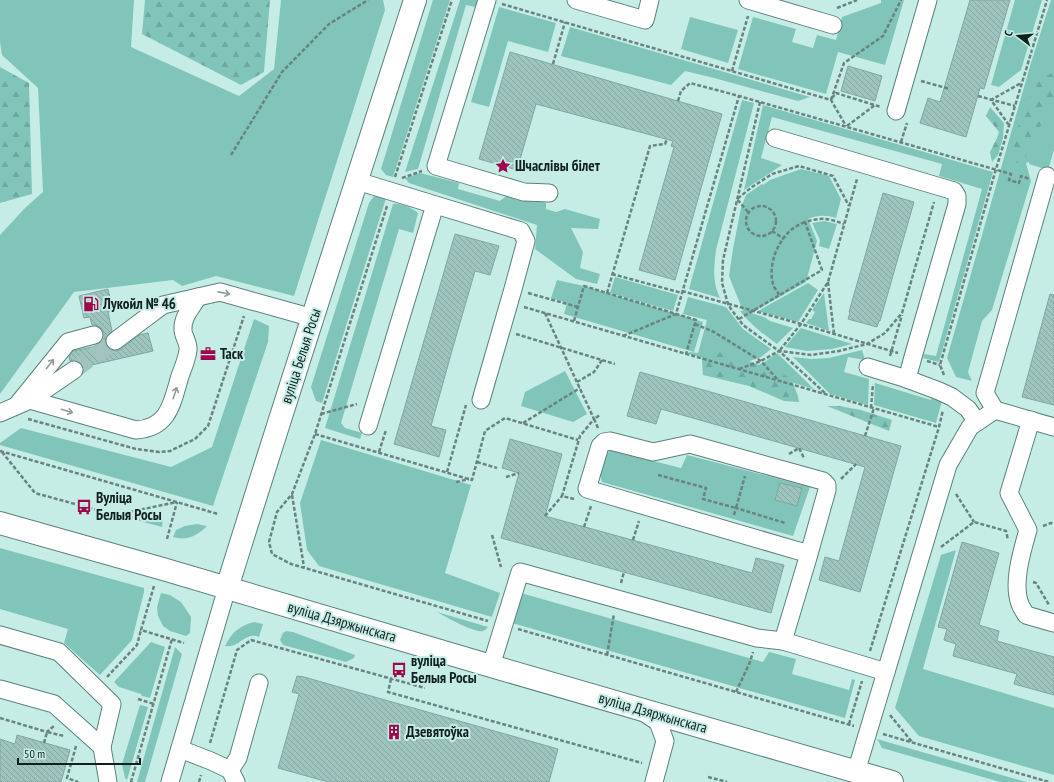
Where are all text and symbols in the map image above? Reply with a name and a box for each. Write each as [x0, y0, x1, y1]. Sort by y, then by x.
north arrow [998, 16, 1038, 56]
text: С [1001, 29, 1016, 38]
place label: Шчаслівы білет [515, 156, 601, 175]
place icon: Шчаслівы білет [494, 157, 512, 175]
one-way arrow [217, 290, 230, 298]
place label: Лукойл № 46 [102, 294, 176, 313]
fuel station icon: Лукойл № 46 [82, 295, 100, 313]
street label: вуліца Белыя Росы [276, 306, 325, 406]
place label: Таск [220, 344, 244, 363]
office icon: Таск [199, 345, 217, 363]
one-way arrow [46, 358, 55, 369]
one-way arrow [172, 387, 179, 400]
one-way arrow [61, 408, 74, 415]
place label: Вуліца Белыя Росы [96, 488, 162, 524]
bus stop icon: Вуліца Белыя Росы [75, 498, 93, 516]
street label: вуліца Дзяржынскага [286, 597, 399, 646]
place label: вуліца Белыя Росы [411, 651, 477, 687]
bus stop icon: вуліца Белыя Росы [390, 661, 408, 679]
street label: вуліца Дзяржынскага [597, 688, 710, 737]
place label: Дзевятоўка [406, 722, 469, 741]
building icon: Дзевятоўка [385, 723, 403, 741]
scale bar [18, 740, 140, 766]
text: 50 m [24, 746, 45, 761]

